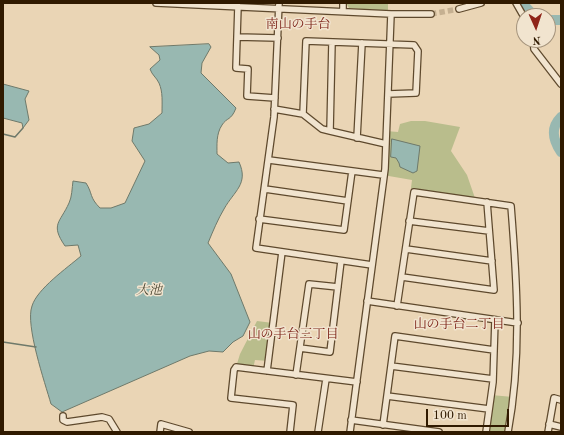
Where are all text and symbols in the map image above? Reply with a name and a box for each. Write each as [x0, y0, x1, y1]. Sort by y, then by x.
north arrow [516, 8, 556, 48]
district label: 南山の手台 [266, 17, 330, 33]
text: N [532, 34, 541, 45]
water label: 大池 [136, 283, 162, 299]
district label: 山の手台二丁目 [414, 317, 504, 333]
district label: 山の手台三丁目 [248, 327, 338, 343]
scale bar [428, 401, 511, 427]
text: 100 m [433, 410, 467, 422]

